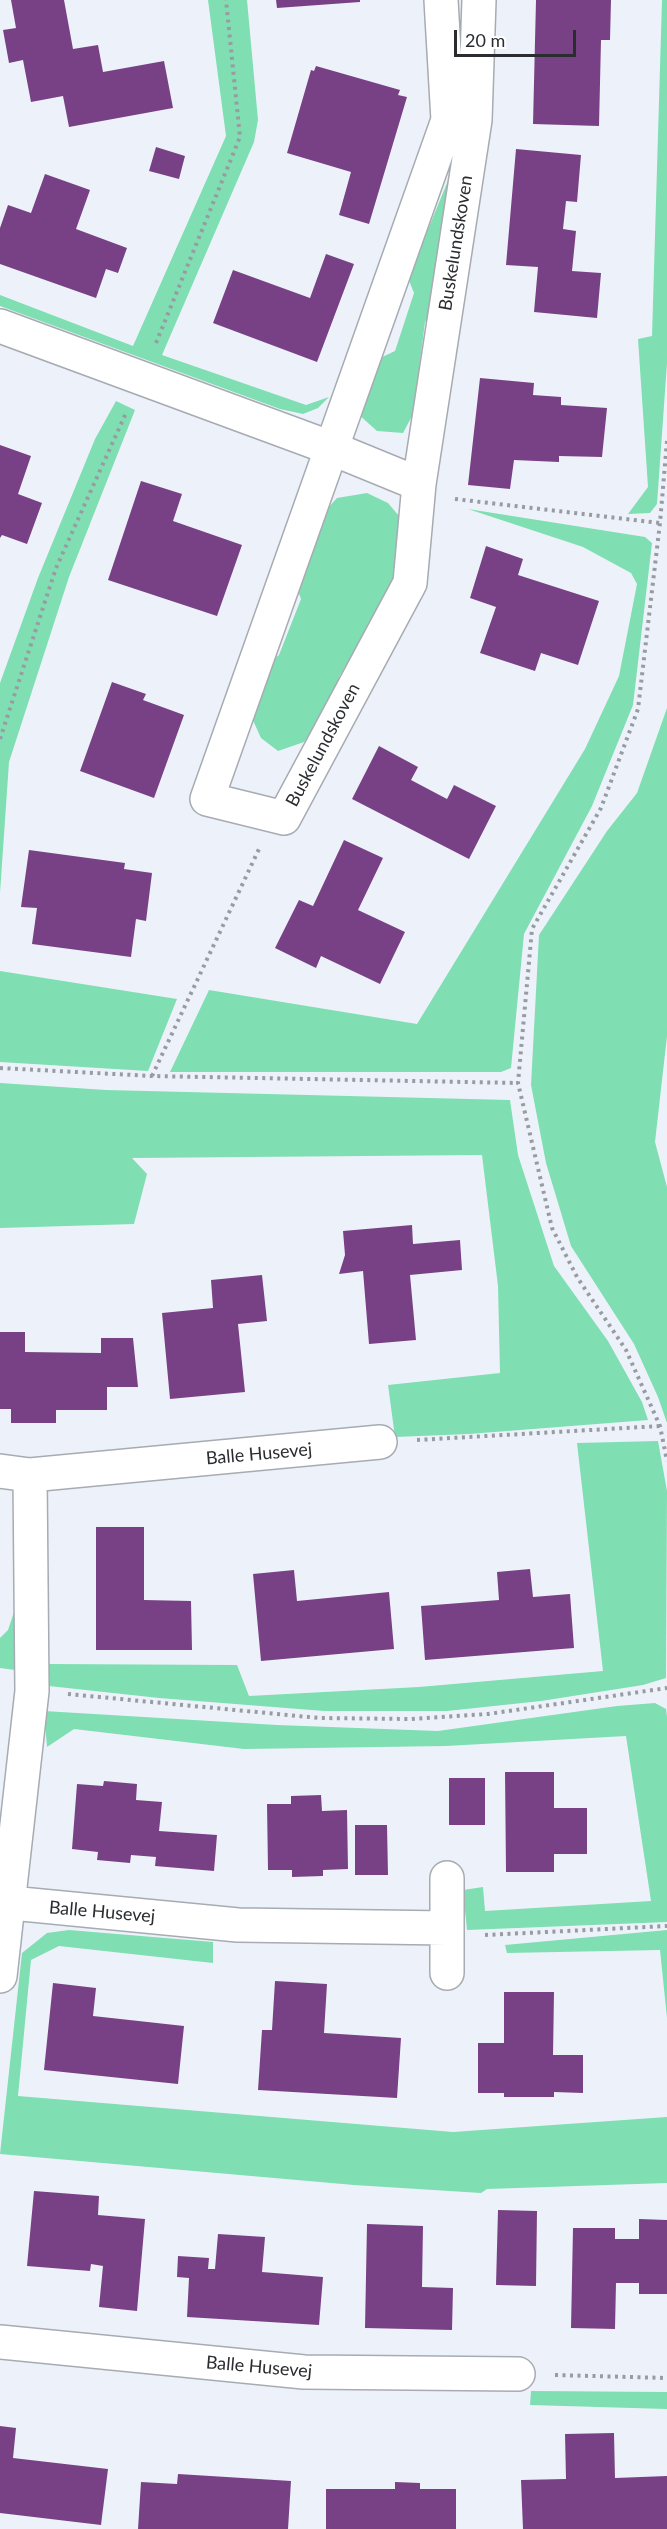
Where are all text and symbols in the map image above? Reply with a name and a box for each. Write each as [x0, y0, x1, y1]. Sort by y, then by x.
scale bar [457, 18, 578, 56]
text: 20 m [465, 29, 505, 51]
street label: Buskelundskoven [435, 174, 477, 312]
street label: Buskelundskoven [281, 680, 365, 810]
street label: Balle Husevej [205, 1439, 313, 1469]
street label: Balle Husevej [48, 1897, 156, 1927]
street label: Balle Husevej [205, 2352, 313, 2382]

